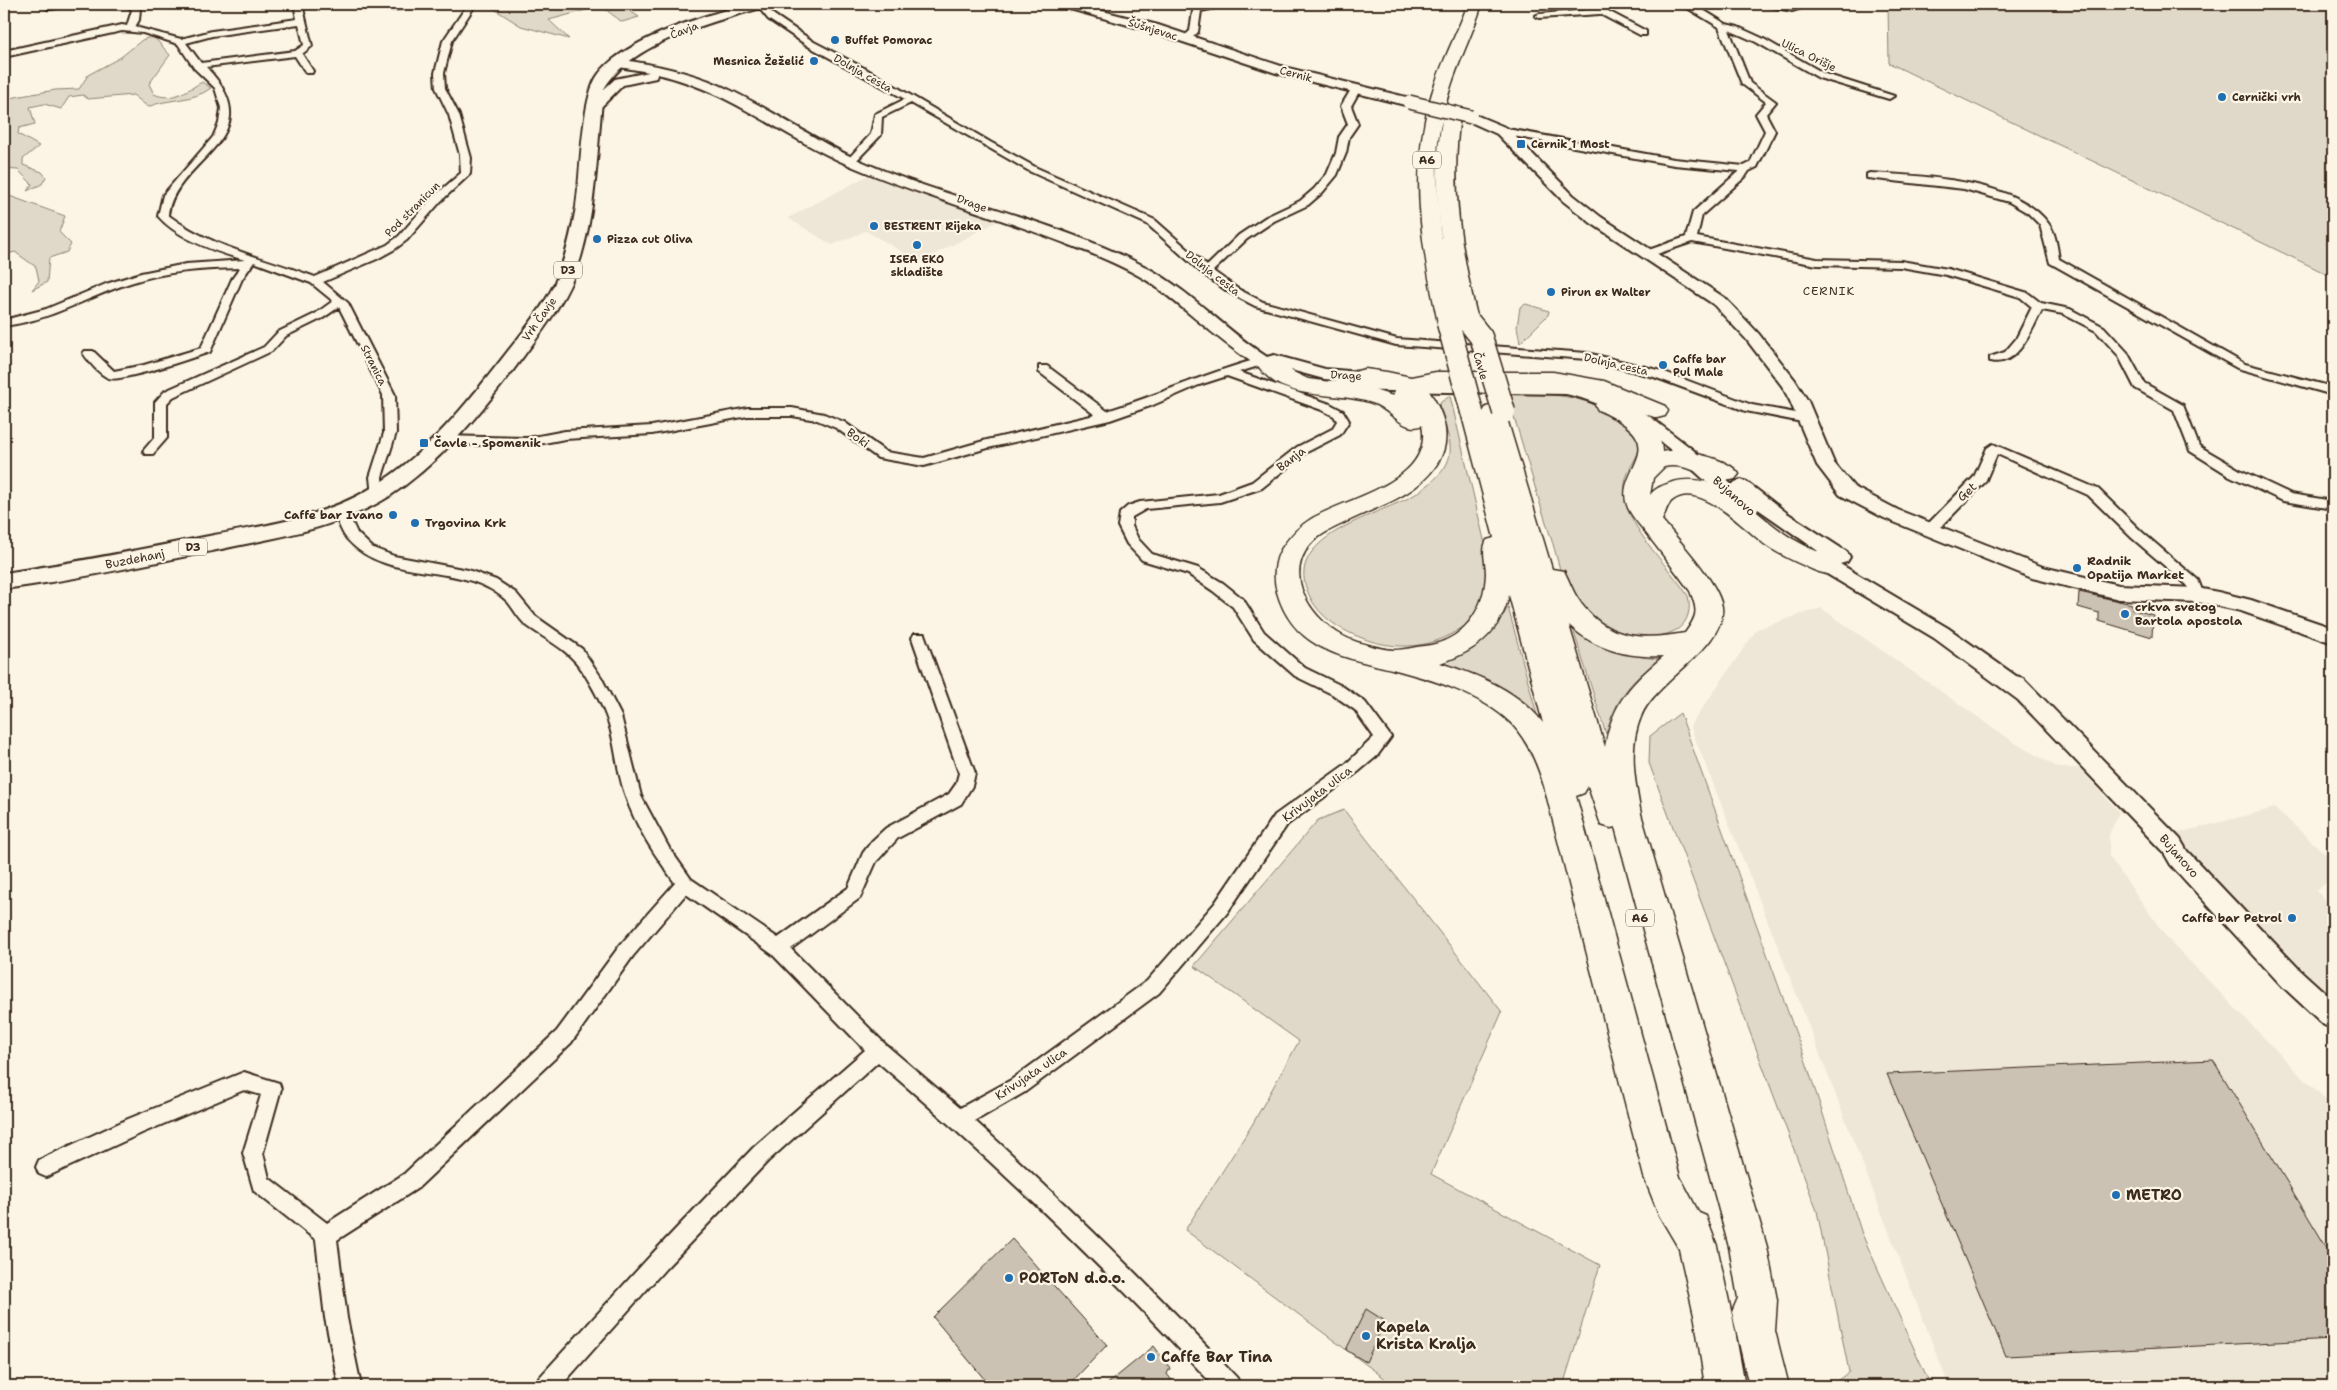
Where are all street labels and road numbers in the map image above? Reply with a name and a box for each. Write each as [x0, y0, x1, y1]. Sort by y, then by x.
street label: Šušnjevac [1126, 14, 1180, 44]
street label: Čavja [668, 17, 700, 43]
street label: Ulica Orišje [1779, 36, 1839, 75]
street label: Dolnja cesta [831, 51, 895, 96]
street label: Cernik [1278, 63, 1314, 86]
road number: A6 [1413, 152, 1441, 168]
street label: Pod stranicun [381, 178, 443, 240]
street label: Drage [955, 191, 989, 216]
street label: Dolnja cesta [1182, 247, 1243, 299]
road number: D3 [554, 262, 582, 278]
street label: Vrh Čavje [518, 294, 560, 344]
street label: Stranica [357, 342, 390, 388]
street label: Čavle [1469, 350, 1493, 382]
street label: Dolnja cesta [1582, 350, 1650, 379]
street label: Drage [1330, 367, 1362, 384]
street label: Boki [843, 425, 873, 451]
street label: Banja [1273, 443, 1309, 475]
street label: Bujanovo [1709, 472, 1759, 520]
street label: Get [1954, 479, 1980, 505]
road number: D3 [179, 538, 207, 556]
street label: Buzdehanj [104, 545, 166, 573]
street label: Krivujata ulica [1279, 762, 1356, 825]
street label: Bujanovo [2156, 831, 2202, 881]
road number: A6 [1626, 910, 1654, 926]
street label: Krivujata ulica [992, 1044, 1070, 1104]

